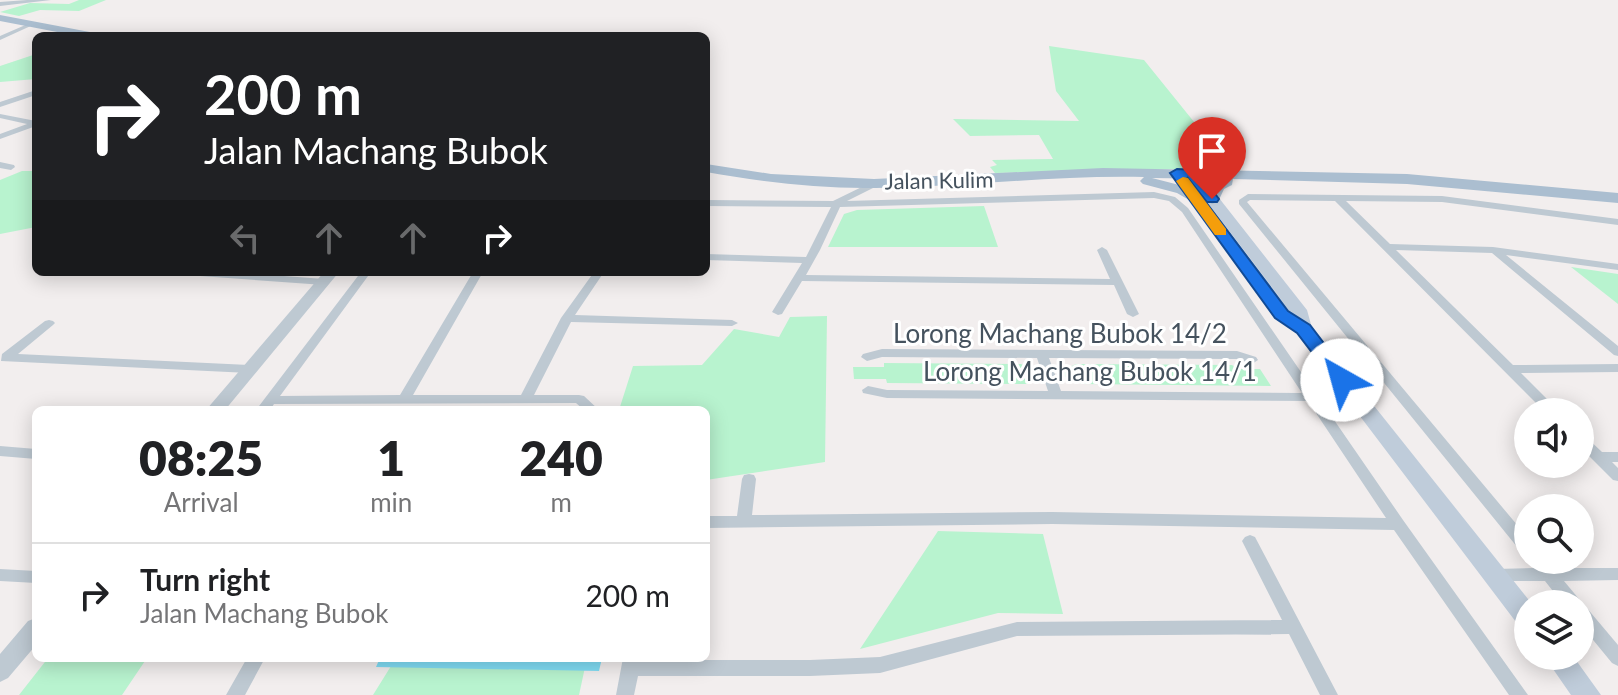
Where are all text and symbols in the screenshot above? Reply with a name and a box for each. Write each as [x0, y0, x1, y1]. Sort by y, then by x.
text: 200 m [204, 60, 362, 127]
icon: right [72, 64, 176, 168]
pin [1178, 117, 1246, 199]
text: Jalan Machang Bubok [204, 128, 548, 172]
icon: arrive [1190, 129, 1234, 173]
street label: Jalan Kulim [884, 166, 994, 194]
icon: left [223, 216, 267, 260]
icon: ahead [307, 216, 351, 260]
icon: ahead [391, 216, 435, 260]
icon: right [475, 216, 519, 260]
street label: Lorong Machang Bubok 14/2 [893, 317, 1227, 349]
position arrow [1300, 338, 1384, 422]
street label: Lorong Machang Bubok 14/1 [923, 355, 1257, 387]
map controls [1514, 398, 1594, 670]
button: sound [1514, 398, 1594, 478]
text: 08:25 [139, 429, 263, 486]
text: 1 [377, 429, 405, 486]
text: 240 [519, 429, 603, 486]
text: Arrival [164, 486, 239, 518]
text: min [370, 486, 412, 518]
text: m [550, 486, 572, 518]
button: search [1514, 494, 1594, 574]
text: Turn right [140, 561, 270, 597]
icon: right [72, 573, 116, 617]
text: 200 m [585, 577, 670, 613]
button: layers [1514, 590, 1594, 670]
text: Jalan Machang Bubok [140, 597, 388, 629]

